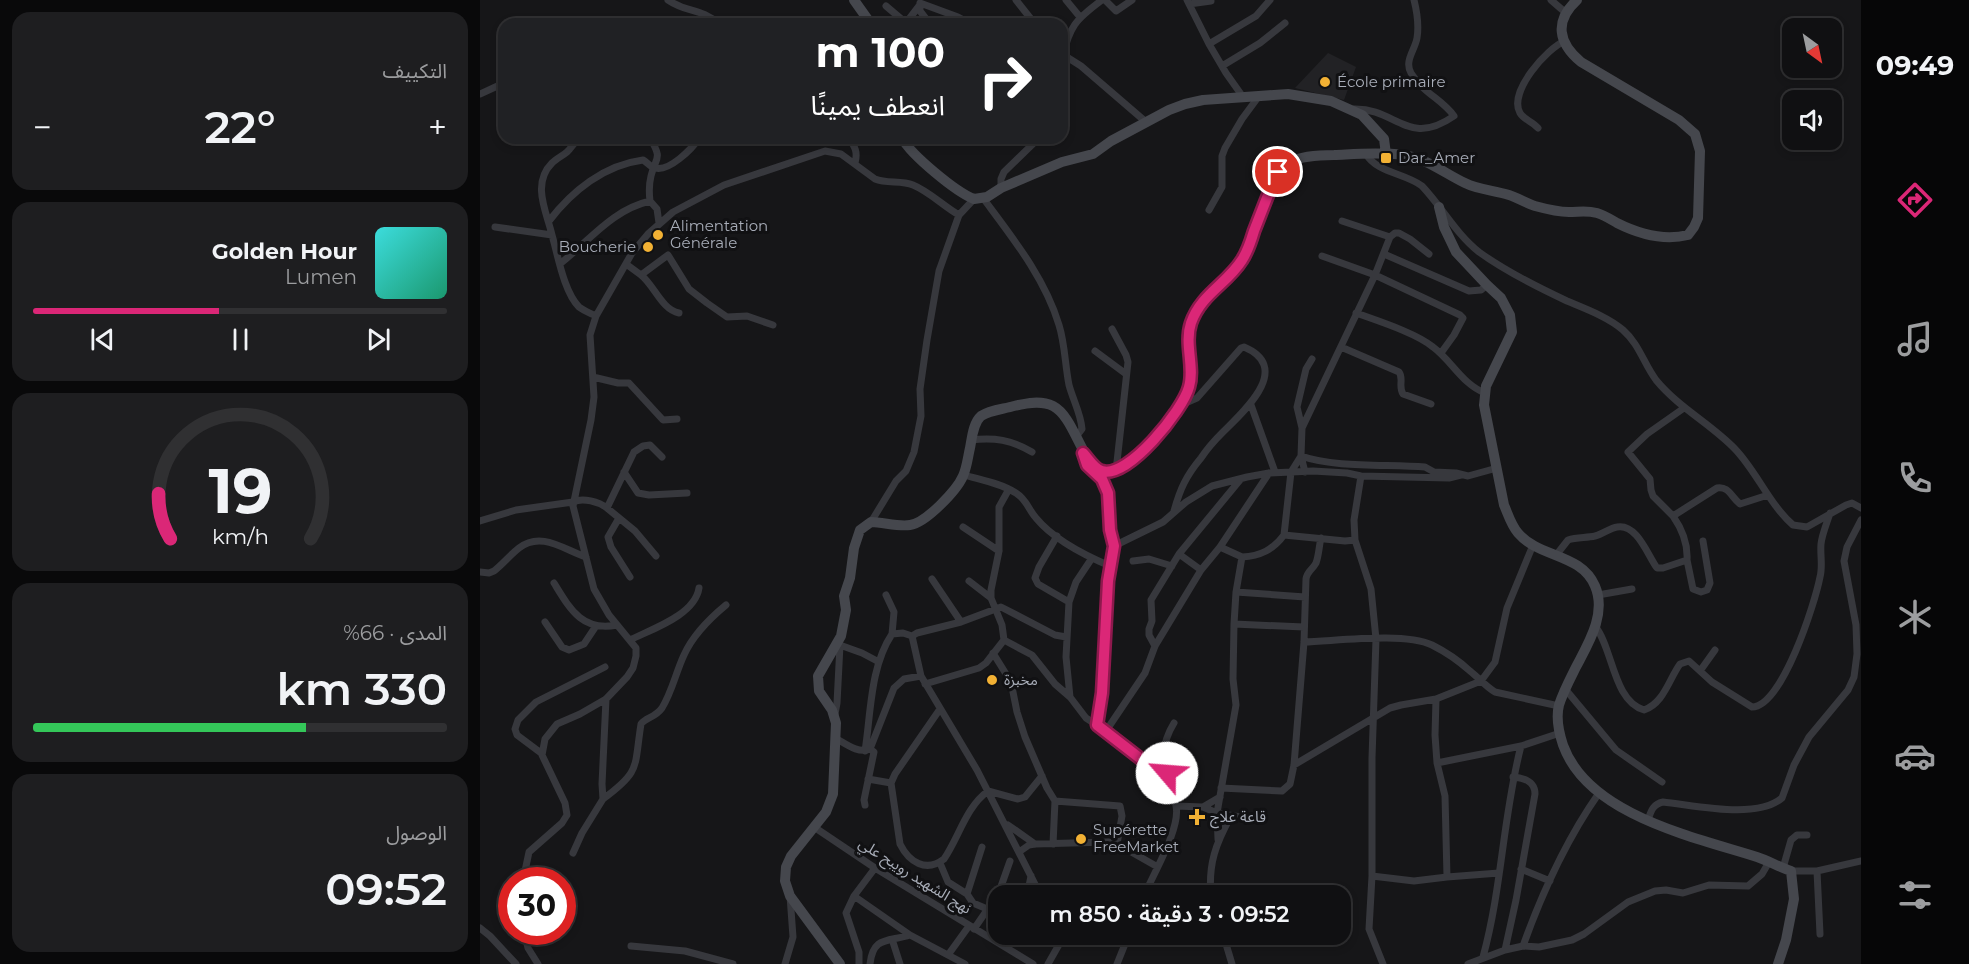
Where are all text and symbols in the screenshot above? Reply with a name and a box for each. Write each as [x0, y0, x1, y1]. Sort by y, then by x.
north arrow [1782, 18, 1842, 78]
map controls [1782, 18, 1842, 150]
text: 100 m [816, 26, 945, 78]
icon: right [966, 42, 1044, 120]
text: 09:49 [1876, 49, 1954, 82]
text: التكييف [383, 59, 447, 83]
place label: École primaire [1337, 72, 1445, 91]
marker: École primaire [1318, 75, 1332, 89]
text: انعطف يمينًا [810, 89, 945, 122]
button: sound [1782, 90, 1842, 150]
text: 22° [204, 99, 276, 154]
text: − [33, 107, 52, 147]
text: + [428, 107, 447, 147]
pin [1252, 146, 1303, 197]
place label: Dar_Amer [1398, 148, 1475, 167]
marker: Dar_Amer [1379, 151, 1393, 165]
icon: arrive [1261, 155, 1294, 188]
icon: directions [1894, 179, 1936, 221]
place label: Alimentation Générale [670, 216, 768, 252]
marker: Alimentation Générale [651, 228, 665, 242]
place label: Boucherie [559, 237, 636, 256]
text: Golden Hour [212, 238, 357, 265]
marker: Boucherie [641, 240, 655, 254]
text: Lumen [285, 265, 357, 289]
icon: music [1894, 318, 1936, 360]
icon: previous [86, 323, 119, 356]
icon: pause [224, 323, 257, 356]
icon: next [362, 323, 395, 356]
text: 19 [208, 453, 272, 529]
icon: phone [1894, 457, 1936, 499]
text: km/h [211, 523, 269, 549]
icon: climate [1894, 596, 1936, 638]
text: المدى · 66% [343, 621, 447, 645]
text: 330 km [276, 661, 447, 716]
place label: مخبزة [1004, 670, 1038, 689]
marker: مخبزة [985, 673, 999, 687]
icon: car [1894, 735, 1936, 777]
position arrow [1135, 741, 1199, 805]
place label: قاعة علاج [1210, 807, 1266, 829]
marker: قاعة علاج [1188, 808, 1206, 826]
place label: Supérette FreeMarket [1093, 820, 1179, 856]
text: الوصول [386, 821, 447, 845]
marker: Supérette FreeMarket [1074, 832, 1088, 846]
street label: نهج الشهيد رويبح علي [854, 833, 975, 920]
text: 09:52 [325, 861, 447, 916]
speed limit sign: 30 [498, 867, 576, 945]
icon: filters [1894, 874, 1936, 916]
text: 09:52 · 3 دقيقة · 850 m [1050, 901, 1289, 928]

